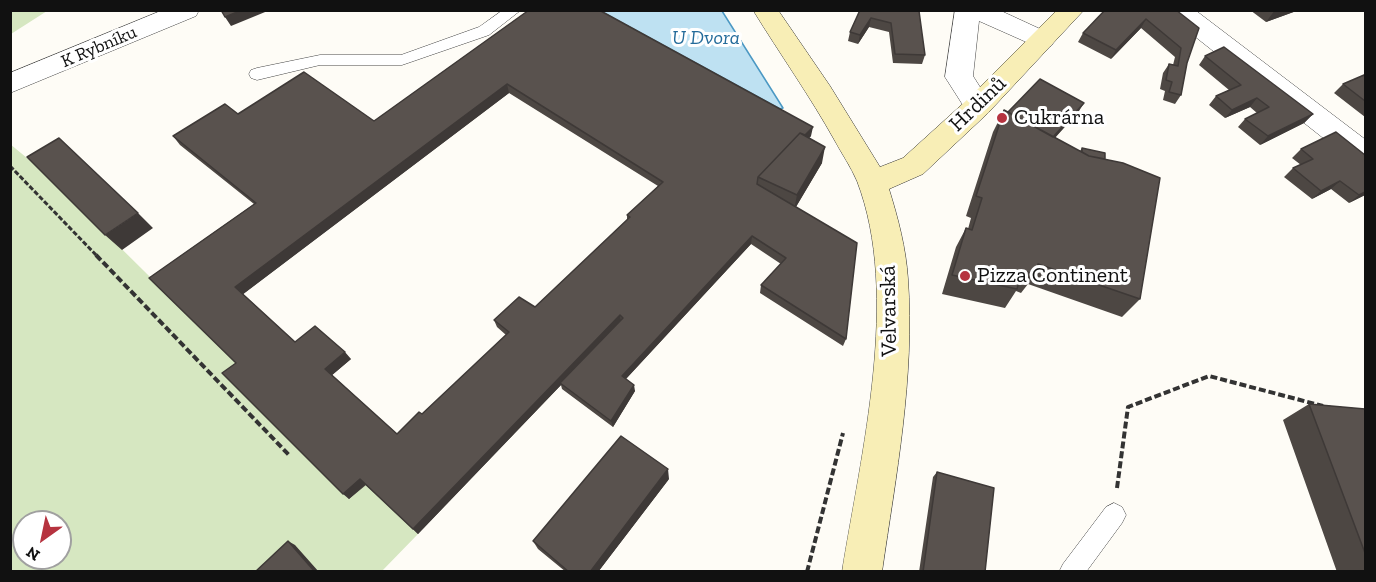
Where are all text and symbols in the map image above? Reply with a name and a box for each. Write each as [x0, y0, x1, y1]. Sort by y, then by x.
street label: K Rybníku [58, 21, 140, 73]
water label: U Dvora [672, 26, 740, 50]
street label: Hrdinů [944, 71, 1012, 137]
place label: Cukrárna [1014, 105, 1104, 131]
marker: Cukrárna [995, 111, 1009, 125]
place label: Pizza Continent [977, 263, 1128, 289]
street label: Velvarská [875, 265, 903, 357]
marker: Pizza Continent [958, 269, 972, 283]
north arrow [12, 510, 72, 570]
text: N [23, 543, 43, 565]

